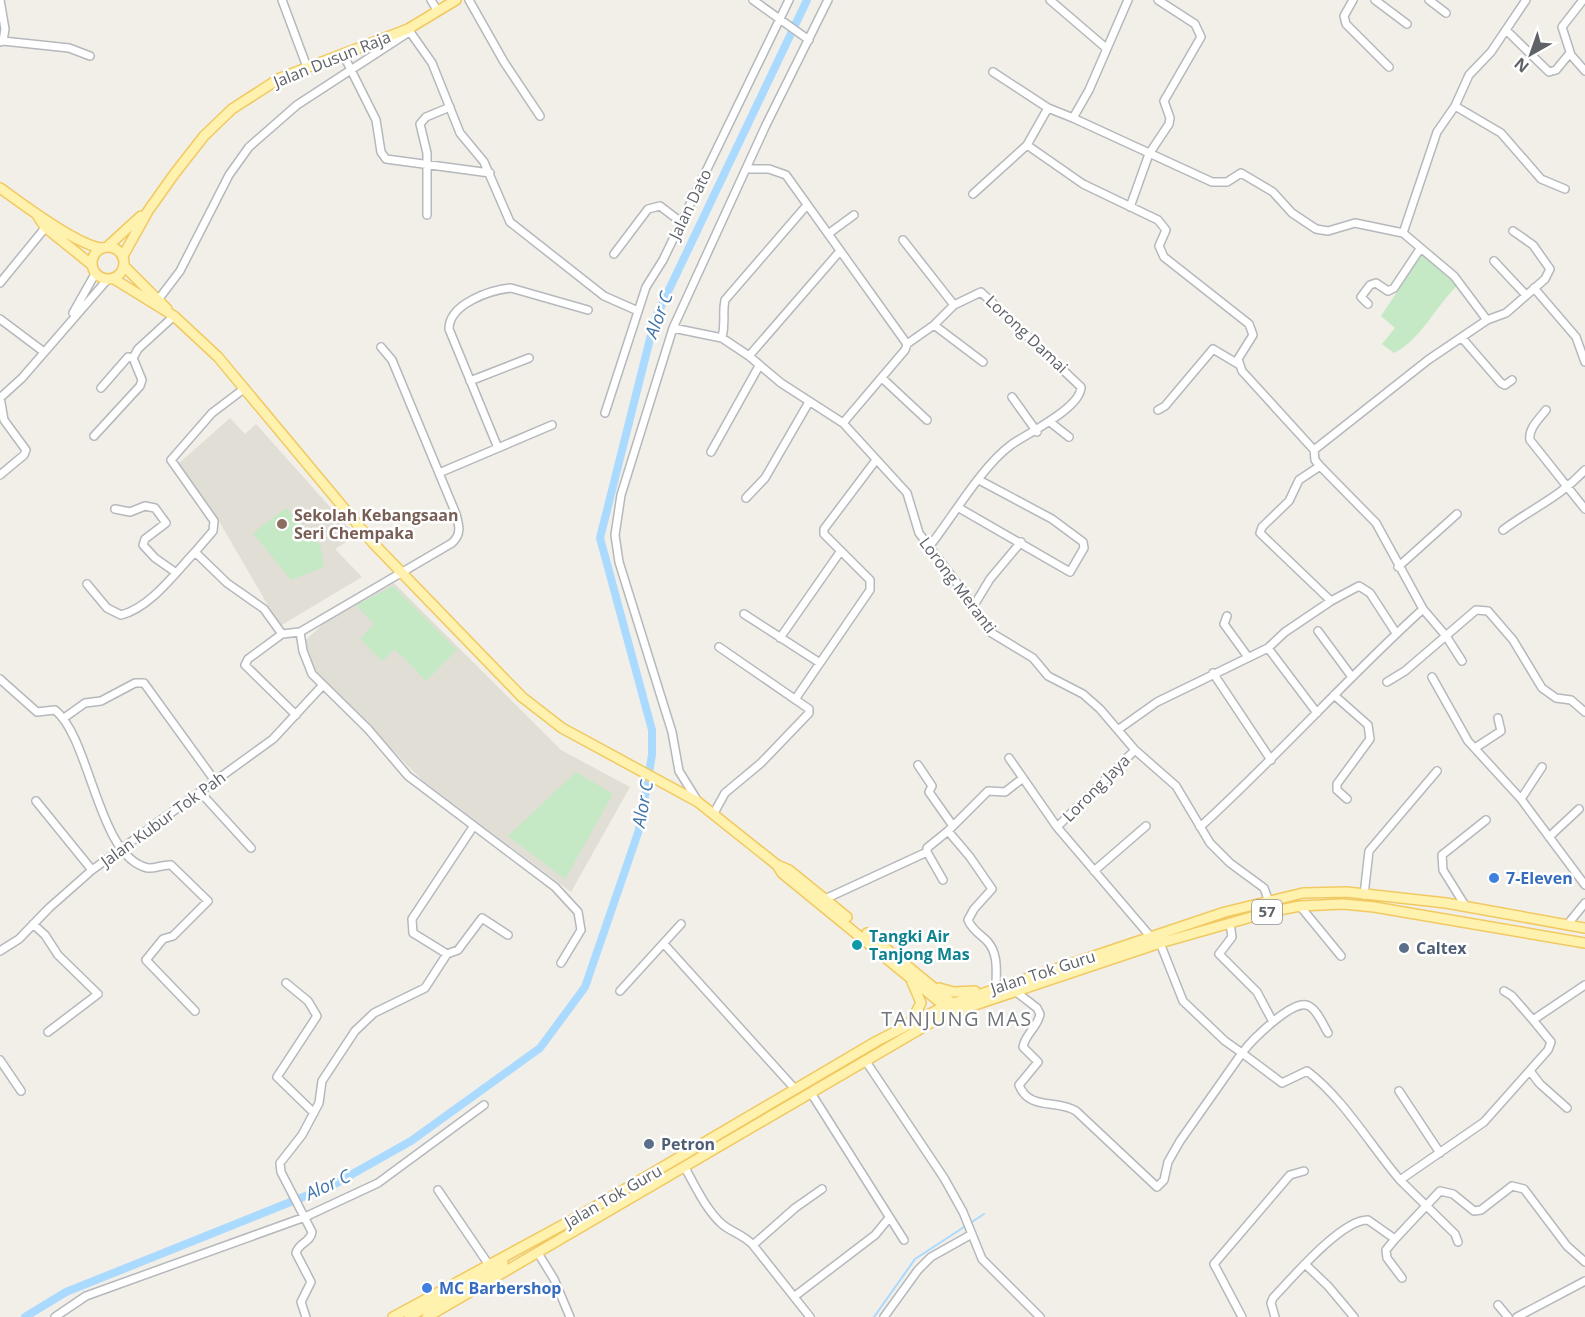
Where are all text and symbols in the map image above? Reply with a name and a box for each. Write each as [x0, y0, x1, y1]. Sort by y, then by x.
north arrow [1501, 24, 1561, 84]
street label: Jalan Dusun Raja [268, 25, 394, 93]
text: N [1509, 53, 1533, 78]
street label: Jalan Dato [663, 165, 717, 245]
water label: Alor C [638, 287, 678, 343]
street label: Lorong Damai [981, 290, 1073, 378]
place label: Sekolah Kebangsaan Seri Chempaka [294, 504, 459, 544]
marker: Sekolah Kebangsaan Seri Chempaka [275, 517, 289, 531]
street label: Lorong Meranti [915, 532, 1001, 638]
street label: Lorong Jaya [1058, 750, 1134, 826]
street label: Jalan Kubur Tok Pah [95, 766, 230, 873]
water label: Alor C [625, 777, 659, 831]
place label: 7-Eleven [1506, 867, 1573, 889]
marker: 7-Eleven [1487, 871, 1501, 885]
road number: 57 [1252, 900, 1282, 924]
place label: Tangki Air Tanjong Mas [869, 925, 970, 965]
place label: Caltex [1416, 937, 1467, 959]
marker: Tangki Air Tanjong Mas [850, 938, 864, 952]
marker: Caltex [1397, 941, 1411, 955]
street label: Jalan Tok Guru [986, 945, 1098, 1000]
district label: TANJUNG MAS [881, 1005, 1033, 1032]
place label: Petron [661, 1133, 715, 1155]
marker: Petron [642, 1137, 656, 1151]
street label: Jalan Tok Guru [559, 1159, 666, 1234]
water label: Alor C [299, 1163, 355, 1206]
place label: MC Barbershop [439, 1277, 561, 1299]
marker: MC Barbershop [420, 1281, 434, 1295]

